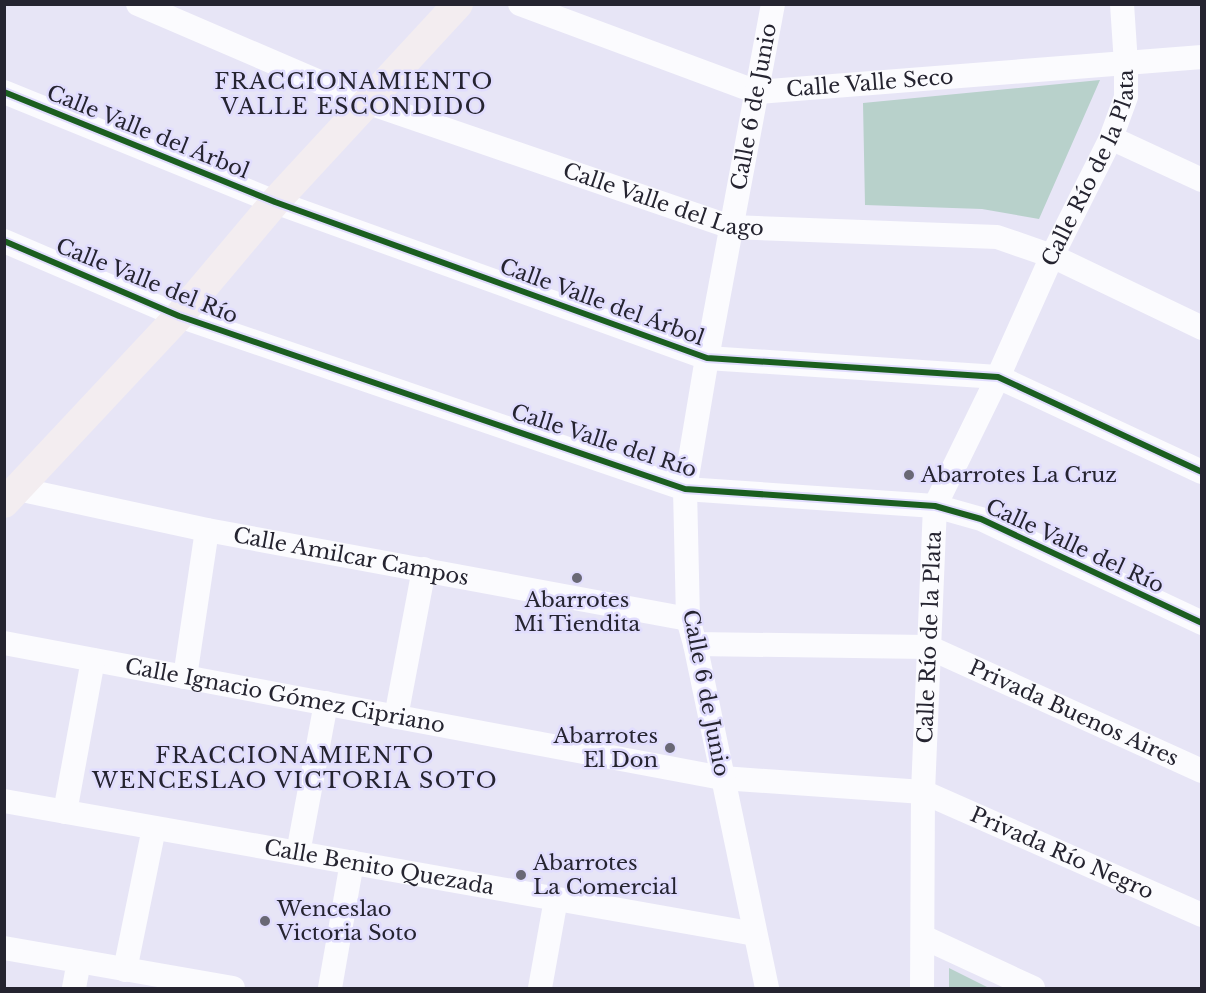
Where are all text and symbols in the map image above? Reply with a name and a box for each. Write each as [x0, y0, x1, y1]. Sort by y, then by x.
street label: Calle 6 de Junio [726, 21, 782, 192]
street label: Calle Valle Seco [785, 64, 955, 103]
district label: FRACCIONAMIENTO VALLE ESCONDIDO [214, 68, 494, 120]
street label: Calle Río de la Plata [1036, 69, 1139, 270]
street label: Calle Valle del Árbol [43, 80, 253, 185]
street label: Calle Valle del Lago [560, 157, 764, 241]
street label: Calle Valle del Río [52, 233, 242, 329]
street label: Calle Valle del Árbol [496, 253, 708, 351]
street label: Calle Valle del Río [508, 399, 700, 483]
place label: Abarrotes La Cruz [920, 462, 1117, 488]
marker: Abarrotes La Cruz [902, 468, 916, 482]
street label: Calle Valle del Río [982, 493, 1168, 599]
street label: Calle Amilcar Campos [231, 522, 471, 591]
street label: Calle Río de la Plata [912, 530, 947, 744]
marker: Abarrotes Mi Tiendita [570, 571, 584, 585]
place label: Abarrotes Mi Tiendita [514, 587, 640, 637]
street label: Calle 6 de Junio [677, 607, 735, 779]
street label: Calle Ignacio Gómez Cipriano [123, 653, 447, 739]
street label: Privada Buenos Aires [965, 654, 1183, 772]
place label: Abarrotes El Don [552, 723, 658, 773]
marker: Abarrotes El Don [663, 741, 677, 755]
district label: FRACCIONAMIENTO WENCESLAO VICTORIA SOTO [91, 742, 498, 794]
street label: Privada Río Negro [966, 802, 1158, 905]
street label: Calle Benito Quezada [262, 834, 496, 901]
place label: Abarrotes La Comercial [532, 850, 678, 900]
marker: Abarrotes La Comercial [514, 868, 528, 882]
place label: Wenceslao Victoria Soto [276, 896, 417, 946]
marker: Wenceslao Victoria Soto [258, 914, 272, 928]

